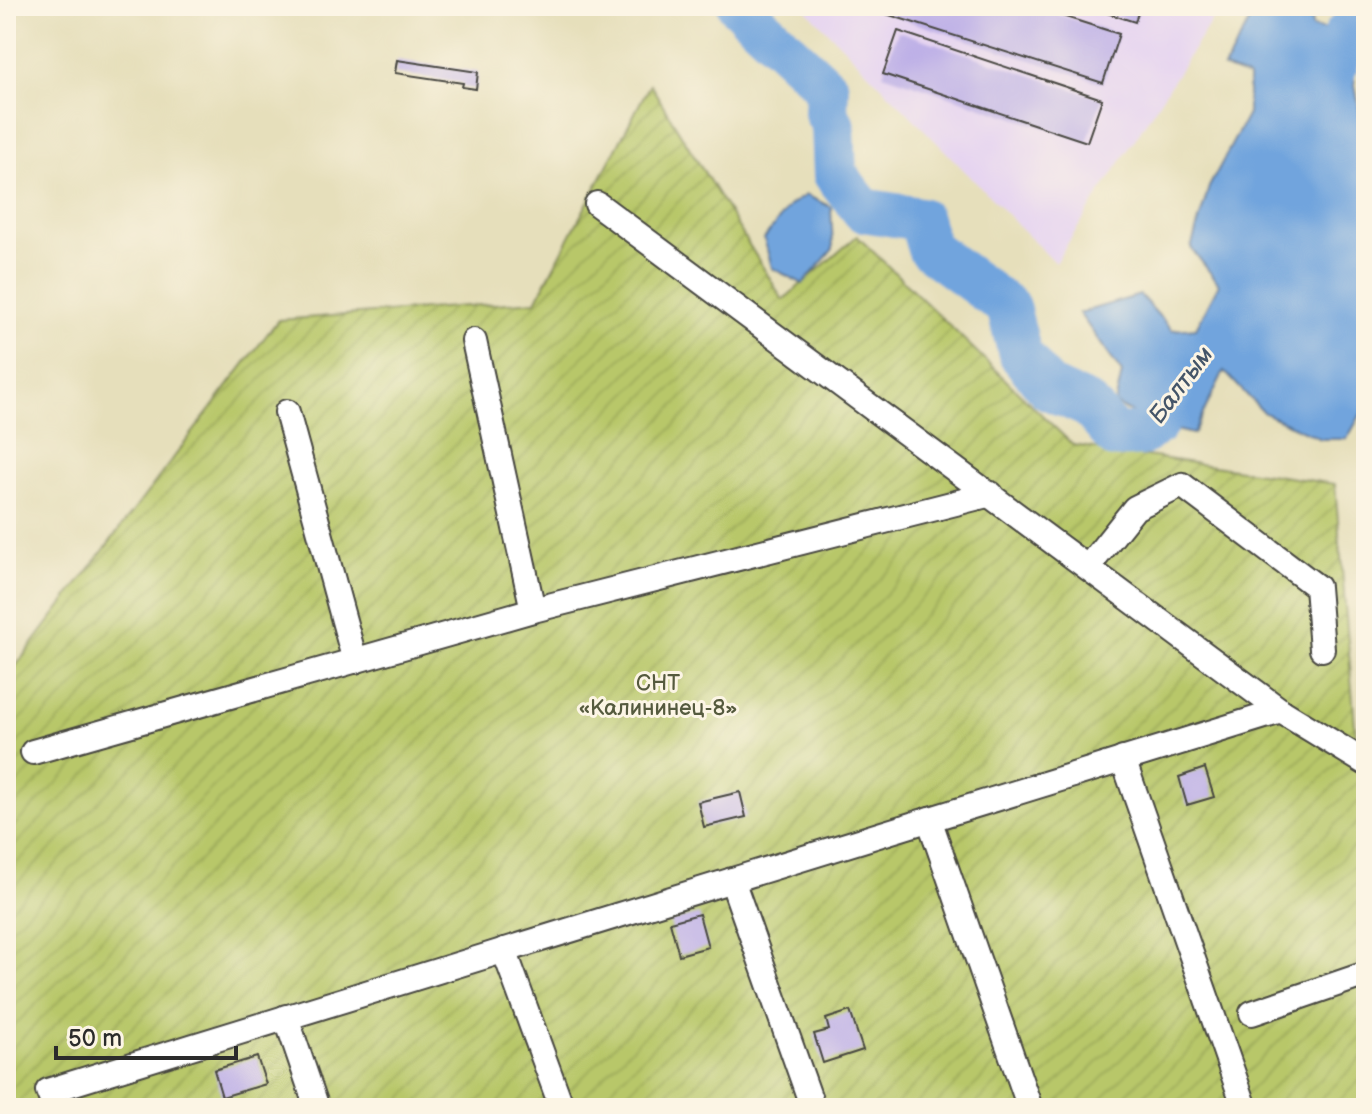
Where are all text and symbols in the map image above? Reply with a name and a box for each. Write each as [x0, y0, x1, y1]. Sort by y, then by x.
water label: Балтым [1143, 341, 1219, 429]
park label: СНТ «Калининец-8» [578, 670, 738, 722]
scale bar [56, 1010, 236, 1060]
text: 50 m [68, 1024, 122, 1053]

